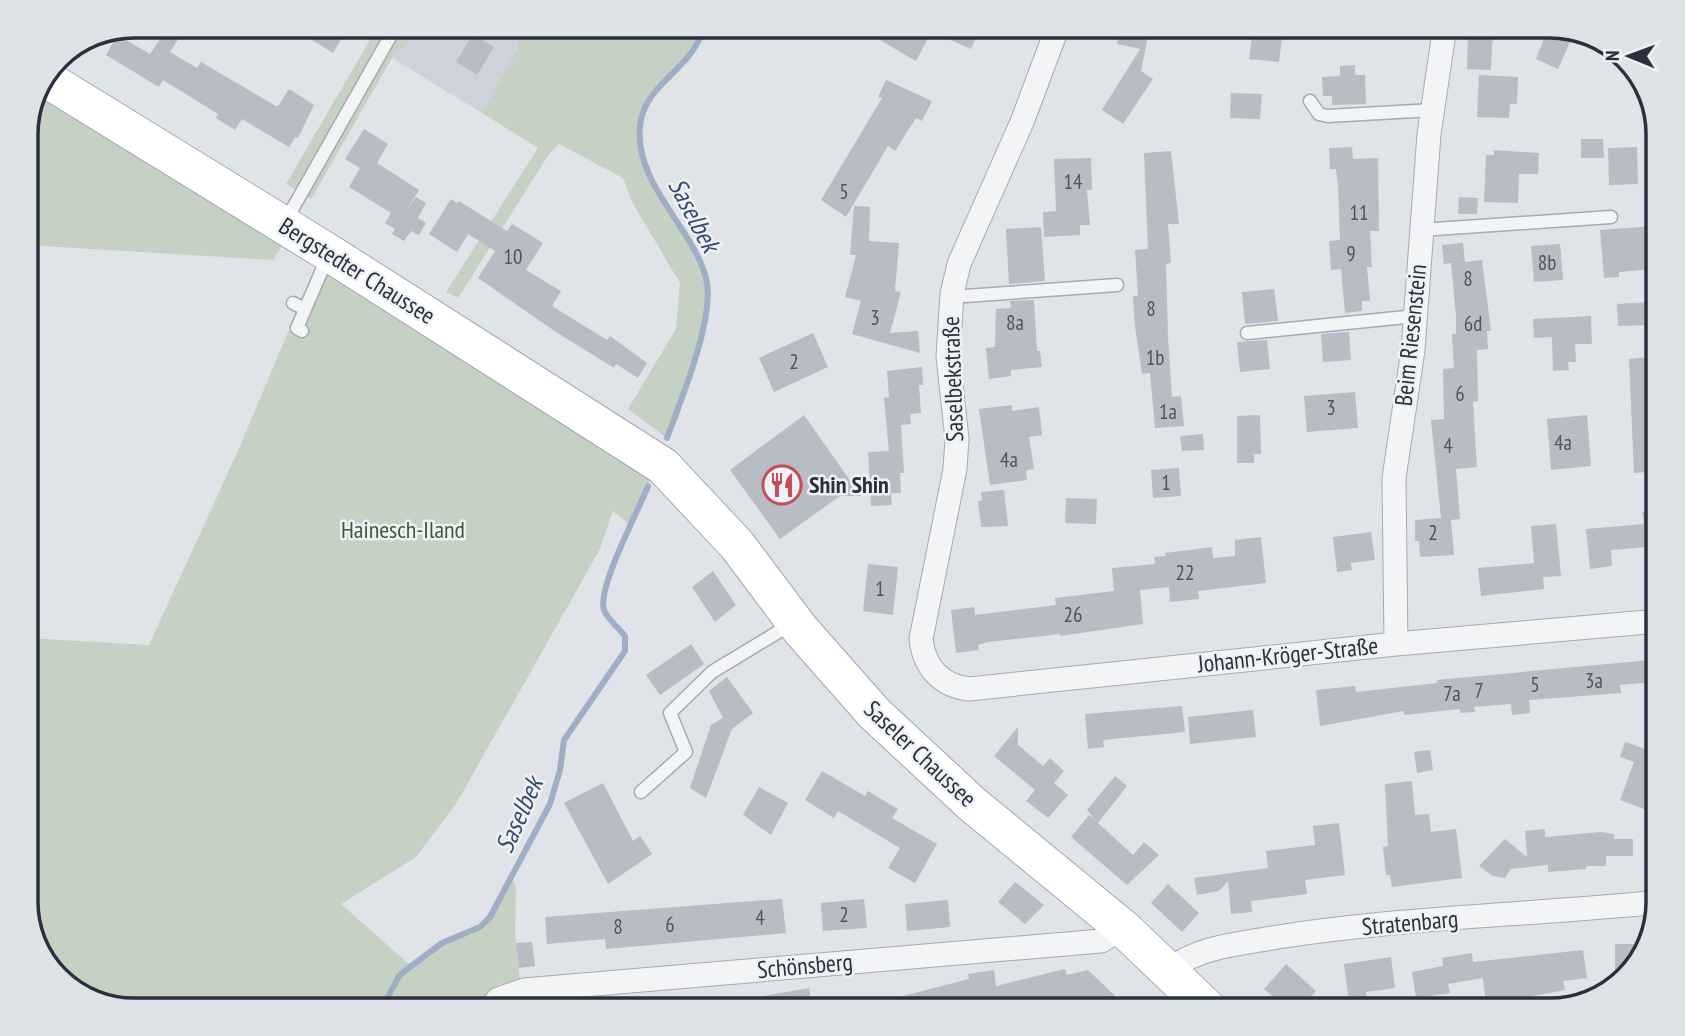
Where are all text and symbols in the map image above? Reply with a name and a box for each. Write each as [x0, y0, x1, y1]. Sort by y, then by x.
north arrow [1594, 21, 1664, 91]
text: N [1600, 50, 1624, 61]
house number: 14 [1064, 168, 1083, 195]
water label: Saselbek [661, 172, 729, 260]
house number: 5 [839, 178, 849, 205]
house number: 11 [1350, 199, 1368, 226]
street label: Bergstedter Chaussee [273, 210, 441, 331]
house number: 9 [1346, 240, 1356, 267]
house number: 10 [504, 243, 522, 270]
house number: 8b [1538, 249, 1556, 276]
street label: Beim Riesenstein [1388, 262, 1433, 407]
house number: 8 [1463, 265, 1473, 292]
house number: 8 [1146, 295, 1156, 322]
house number: 3 [870, 304, 880, 331]
house number: 8a [1006, 309, 1024, 336]
house number: 6d [1464, 310, 1482, 337]
street label: Saselbekstraße [935, 316, 970, 442]
house number: 1b [1146, 344, 1164, 371]
house number: 2 [789, 348, 799, 375]
house number: 6 [1455, 380, 1465, 407]
house number: 3 [1326, 394, 1336, 421]
house number: 1a [1159, 398, 1177, 425]
house number: 4a [1554, 429, 1572, 456]
house number: 4 [1443, 432, 1453, 459]
house number: 4a [1000, 446, 1018, 473]
restaurant icon: Shin Shin [761, 464, 803, 506]
place label: Shin Shin [809, 469, 889, 500]
house number: 1 [1161, 469, 1171, 496]
park label: Hainesch-Iland [341, 514, 465, 545]
house number: 2 [1428, 519, 1438, 546]
house number: 22 [1176, 559, 1194, 586]
house number: 1 [875, 575, 885, 602]
house number: 26 [1064, 601, 1082, 628]
street label: Johann-Kröger-Straße [1195, 630, 1380, 679]
house number: 3a [1585, 667, 1603, 694]
house number: 5 [1530, 671, 1540, 698]
house number: 7 [1474, 677, 1484, 704]
house number: 7a [1443, 680, 1461, 707]
street label: Saseler Chaussee [858, 694, 983, 814]
water label: Saselbek [487, 769, 551, 858]
house number: 2 [839, 901, 849, 928]
street label: Stratenbarg [1360, 903, 1460, 942]
house number: 4 [755, 904, 765, 931]
house number: 6 [665, 911, 675, 938]
house number: 8 [613, 913, 623, 940]
street label: Schönsberg [756, 946, 854, 985]

